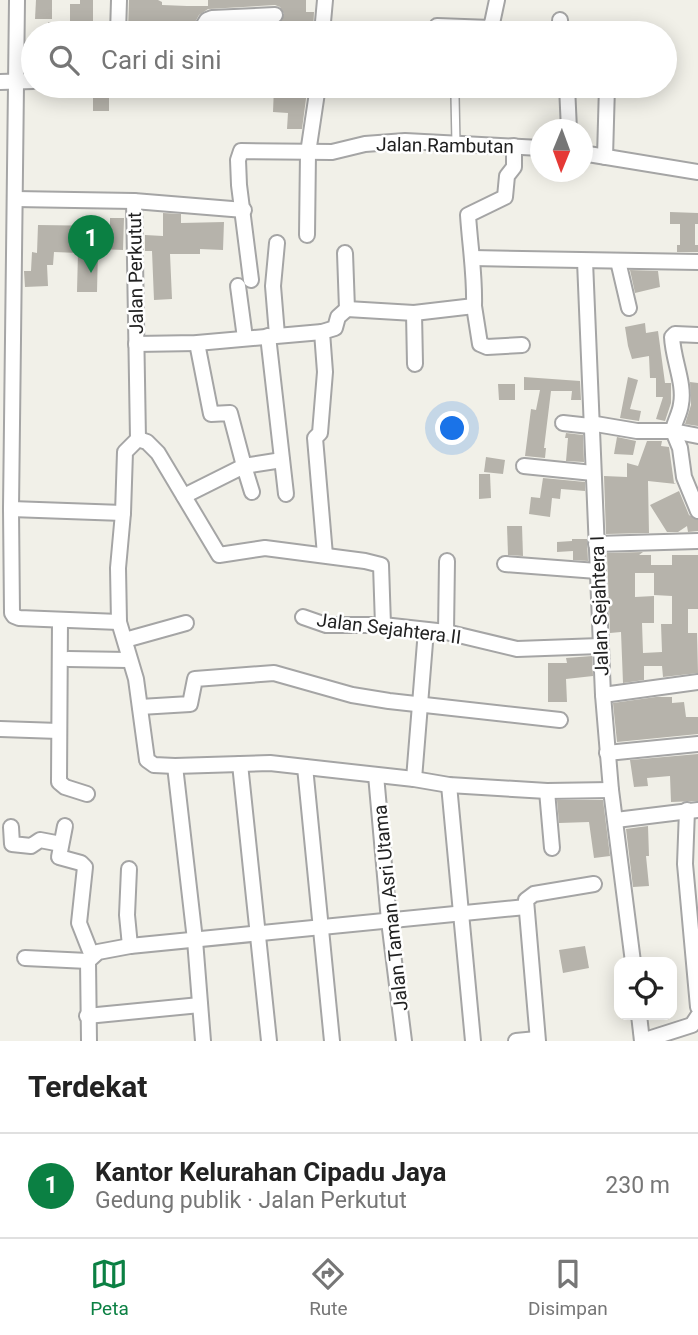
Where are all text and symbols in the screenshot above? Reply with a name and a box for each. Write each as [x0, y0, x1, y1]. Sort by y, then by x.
search box [21, 21, 677, 98]
icon: search [45, 41, 83, 79]
text: Cari di sini [101, 45, 222, 75]
north arrow [530, 119, 593, 182]
street label: Jalan Rambutan [376, 133, 514, 158]
street label: Jalan Perkutut [123, 212, 148, 334]
pin: 1 [68, 215, 114, 273]
your location [435, 411, 469, 445]
street label: Jalan Sejahtera I [586, 535, 613, 676]
street label: Jalan Sejahtera II [315, 608, 463, 649]
street label: Jalan Taman Asri Utama [368, 804, 413, 1012]
map controls [614, 957, 677, 1020]
button: locate [614, 957, 677, 1020]
text: Terdekat [28, 1069, 147, 1104]
text: Kantor Kelurahan Cipadu Jaya [95, 1157, 447, 1187]
text: 1 [44, 1172, 58, 1199]
text: 230 m [605, 1172, 670, 1199]
text: Gedung publik · Jalan Perkutut [95, 1187, 407, 1214]
tab: Peta [90, 1255, 129, 1320]
tab: Rute [309, 1255, 348, 1320]
tab: Disimpan [528, 1255, 608, 1320]

